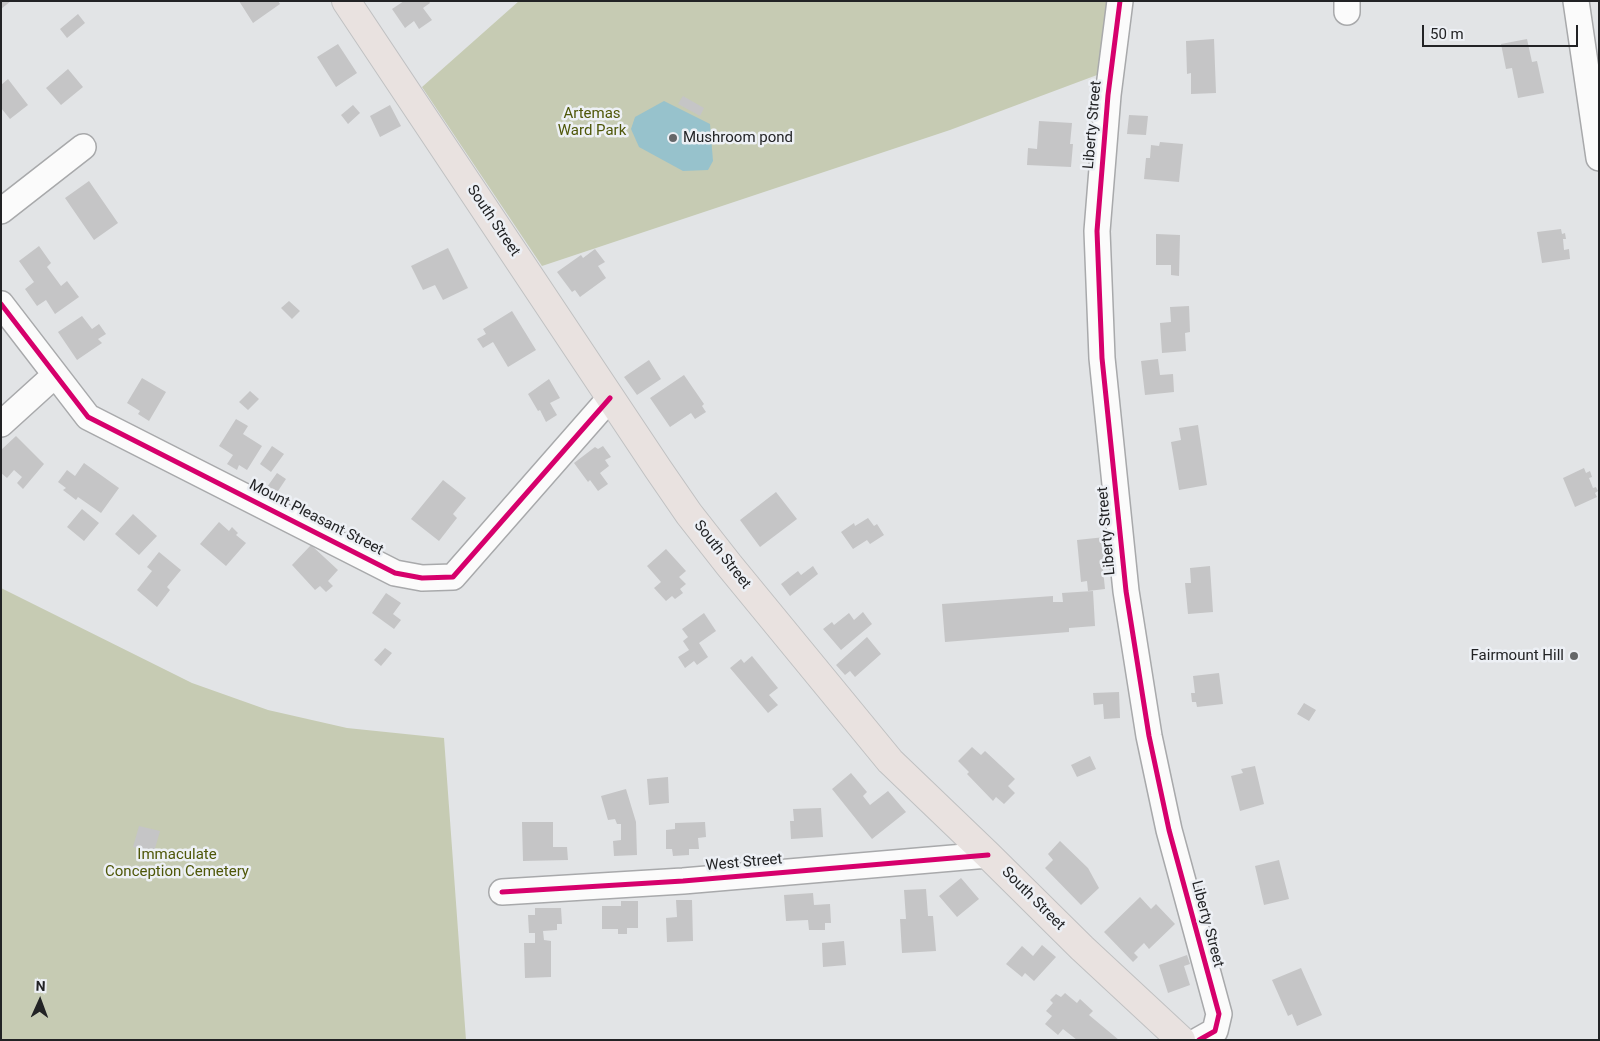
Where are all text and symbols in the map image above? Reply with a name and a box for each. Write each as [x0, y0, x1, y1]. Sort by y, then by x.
scale bar [1425, 15, 1581, 47]
text: 50 m [1430, 25, 1464, 43]
street label: Liberty Street [1080, 80, 1106, 170]
park label: Artemas Ward Park [558, 105, 626, 140]
place label: Mushroom pond [683, 129, 793, 147]
marker: Mushroom pond [667, 132, 679, 144]
street label: South Street [463, 182, 523, 260]
street label: Mount Pleasant Street [246, 476, 386, 560]
street label: Liberty Street [1094, 486, 1120, 576]
street label: South Street [690, 517, 754, 593]
place label: Fairmount Hill [1471, 647, 1564, 665]
marker: Fairmount Hill [1568, 650, 1580, 662]
park label: Immaculate Conception Cemetery [105, 846, 249, 881]
street label: West Street [705, 851, 783, 875]
street label: South Street [998, 864, 1068, 934]
street label: Liberty Street [1187, 879, 1227, 969]
north arrow [15, 976, 65, 1026]
text: N [35, 978, 46, 994]

